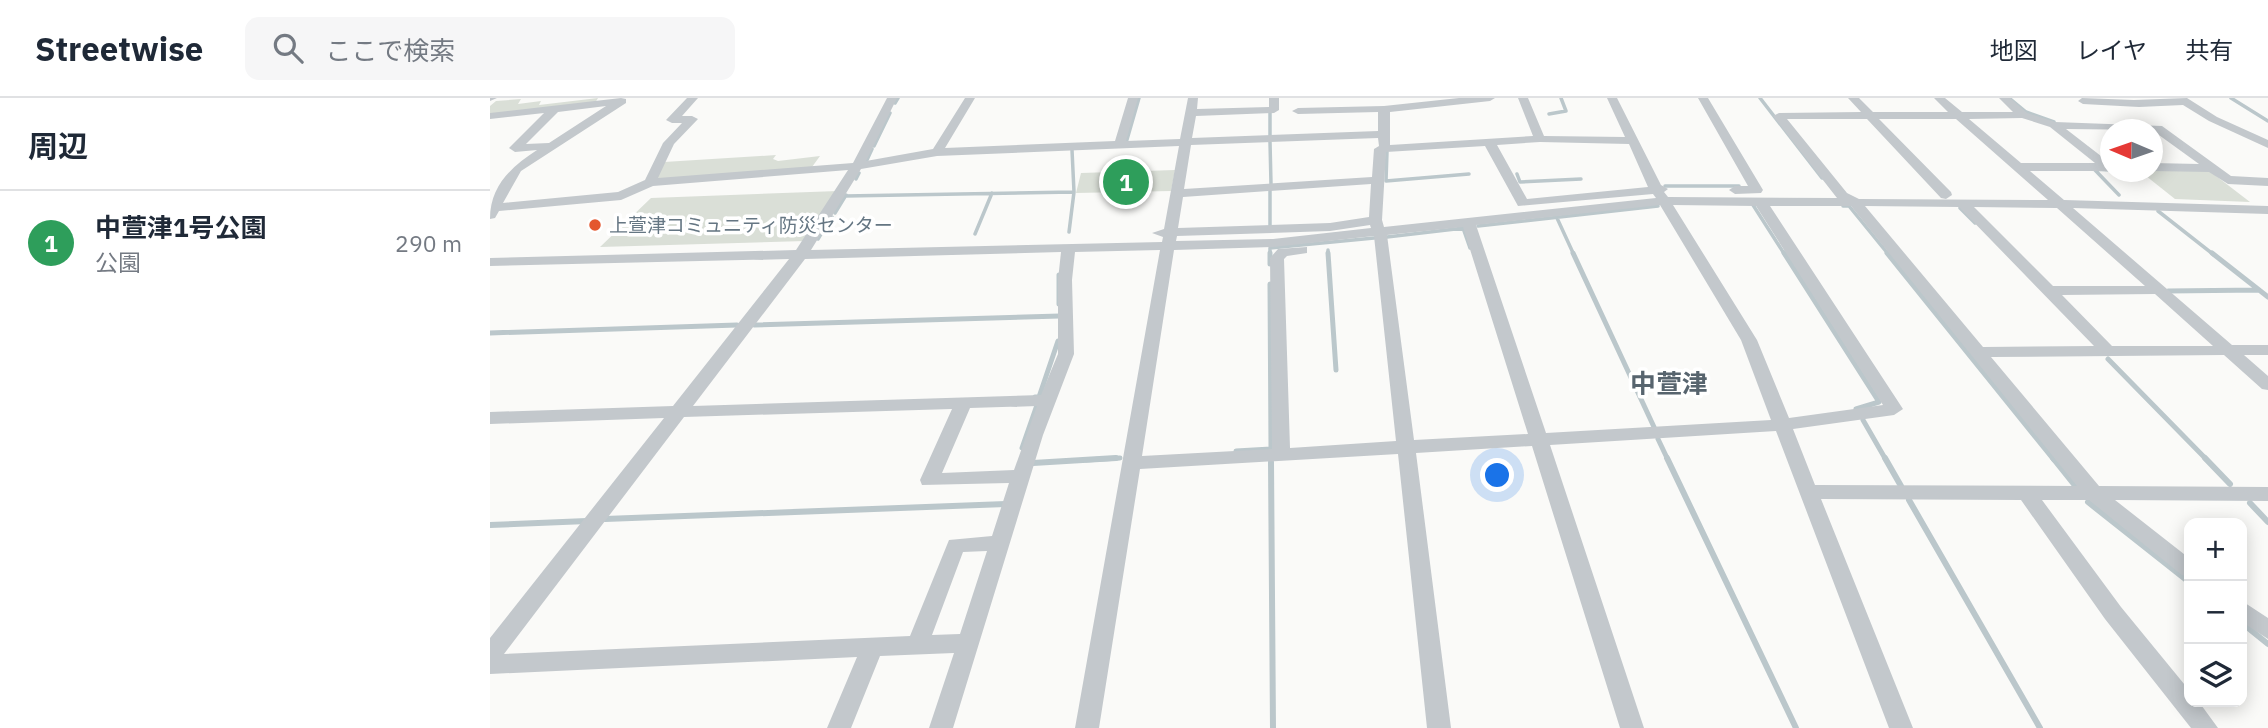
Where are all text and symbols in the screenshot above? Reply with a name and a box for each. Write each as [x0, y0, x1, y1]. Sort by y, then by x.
search box [245, 17, 735, 80]
text: Streetwise [35, 27, 203, 70]
icon: search [269, 29, 307, 67]
text: ここで検索 [325, 33, 455, 67]
text: 地図 [1990, 34, 2038, 66]
text: レイヤ [2076, 34, 2147, 66]
text: 共有 [2185, 34, 2233, 66]
north arrow [2100, 119, 2163, 182]
text: 周辺 [28, 126, 88, 165]
pin: 1 [1103, 156, 1149, 208]
text: 中萱津1号公園 [95, 210, 267, 244]
place label: 上萱津コミュニティ防災センター [609, 213, 893, 237]
marker: 上萱津コミュニティ防災センター [587, 217, 603, 233]
text: 1 [44, 228, 58, 258]
text: 290 m [395, 228, 462, 258]
text: 公園 [95, 247, 141, 277]
district label: 中萱津 [1630, 366, 1708, 400]
your location [1480, 458, 1514, 492]
map controls [2184, 518, 2247, 707]
button: + [2184, 518, 2247, 581]
button: − [2184, 581, 2247, 644]
button: layers [2184, 644, 2247, 707]

